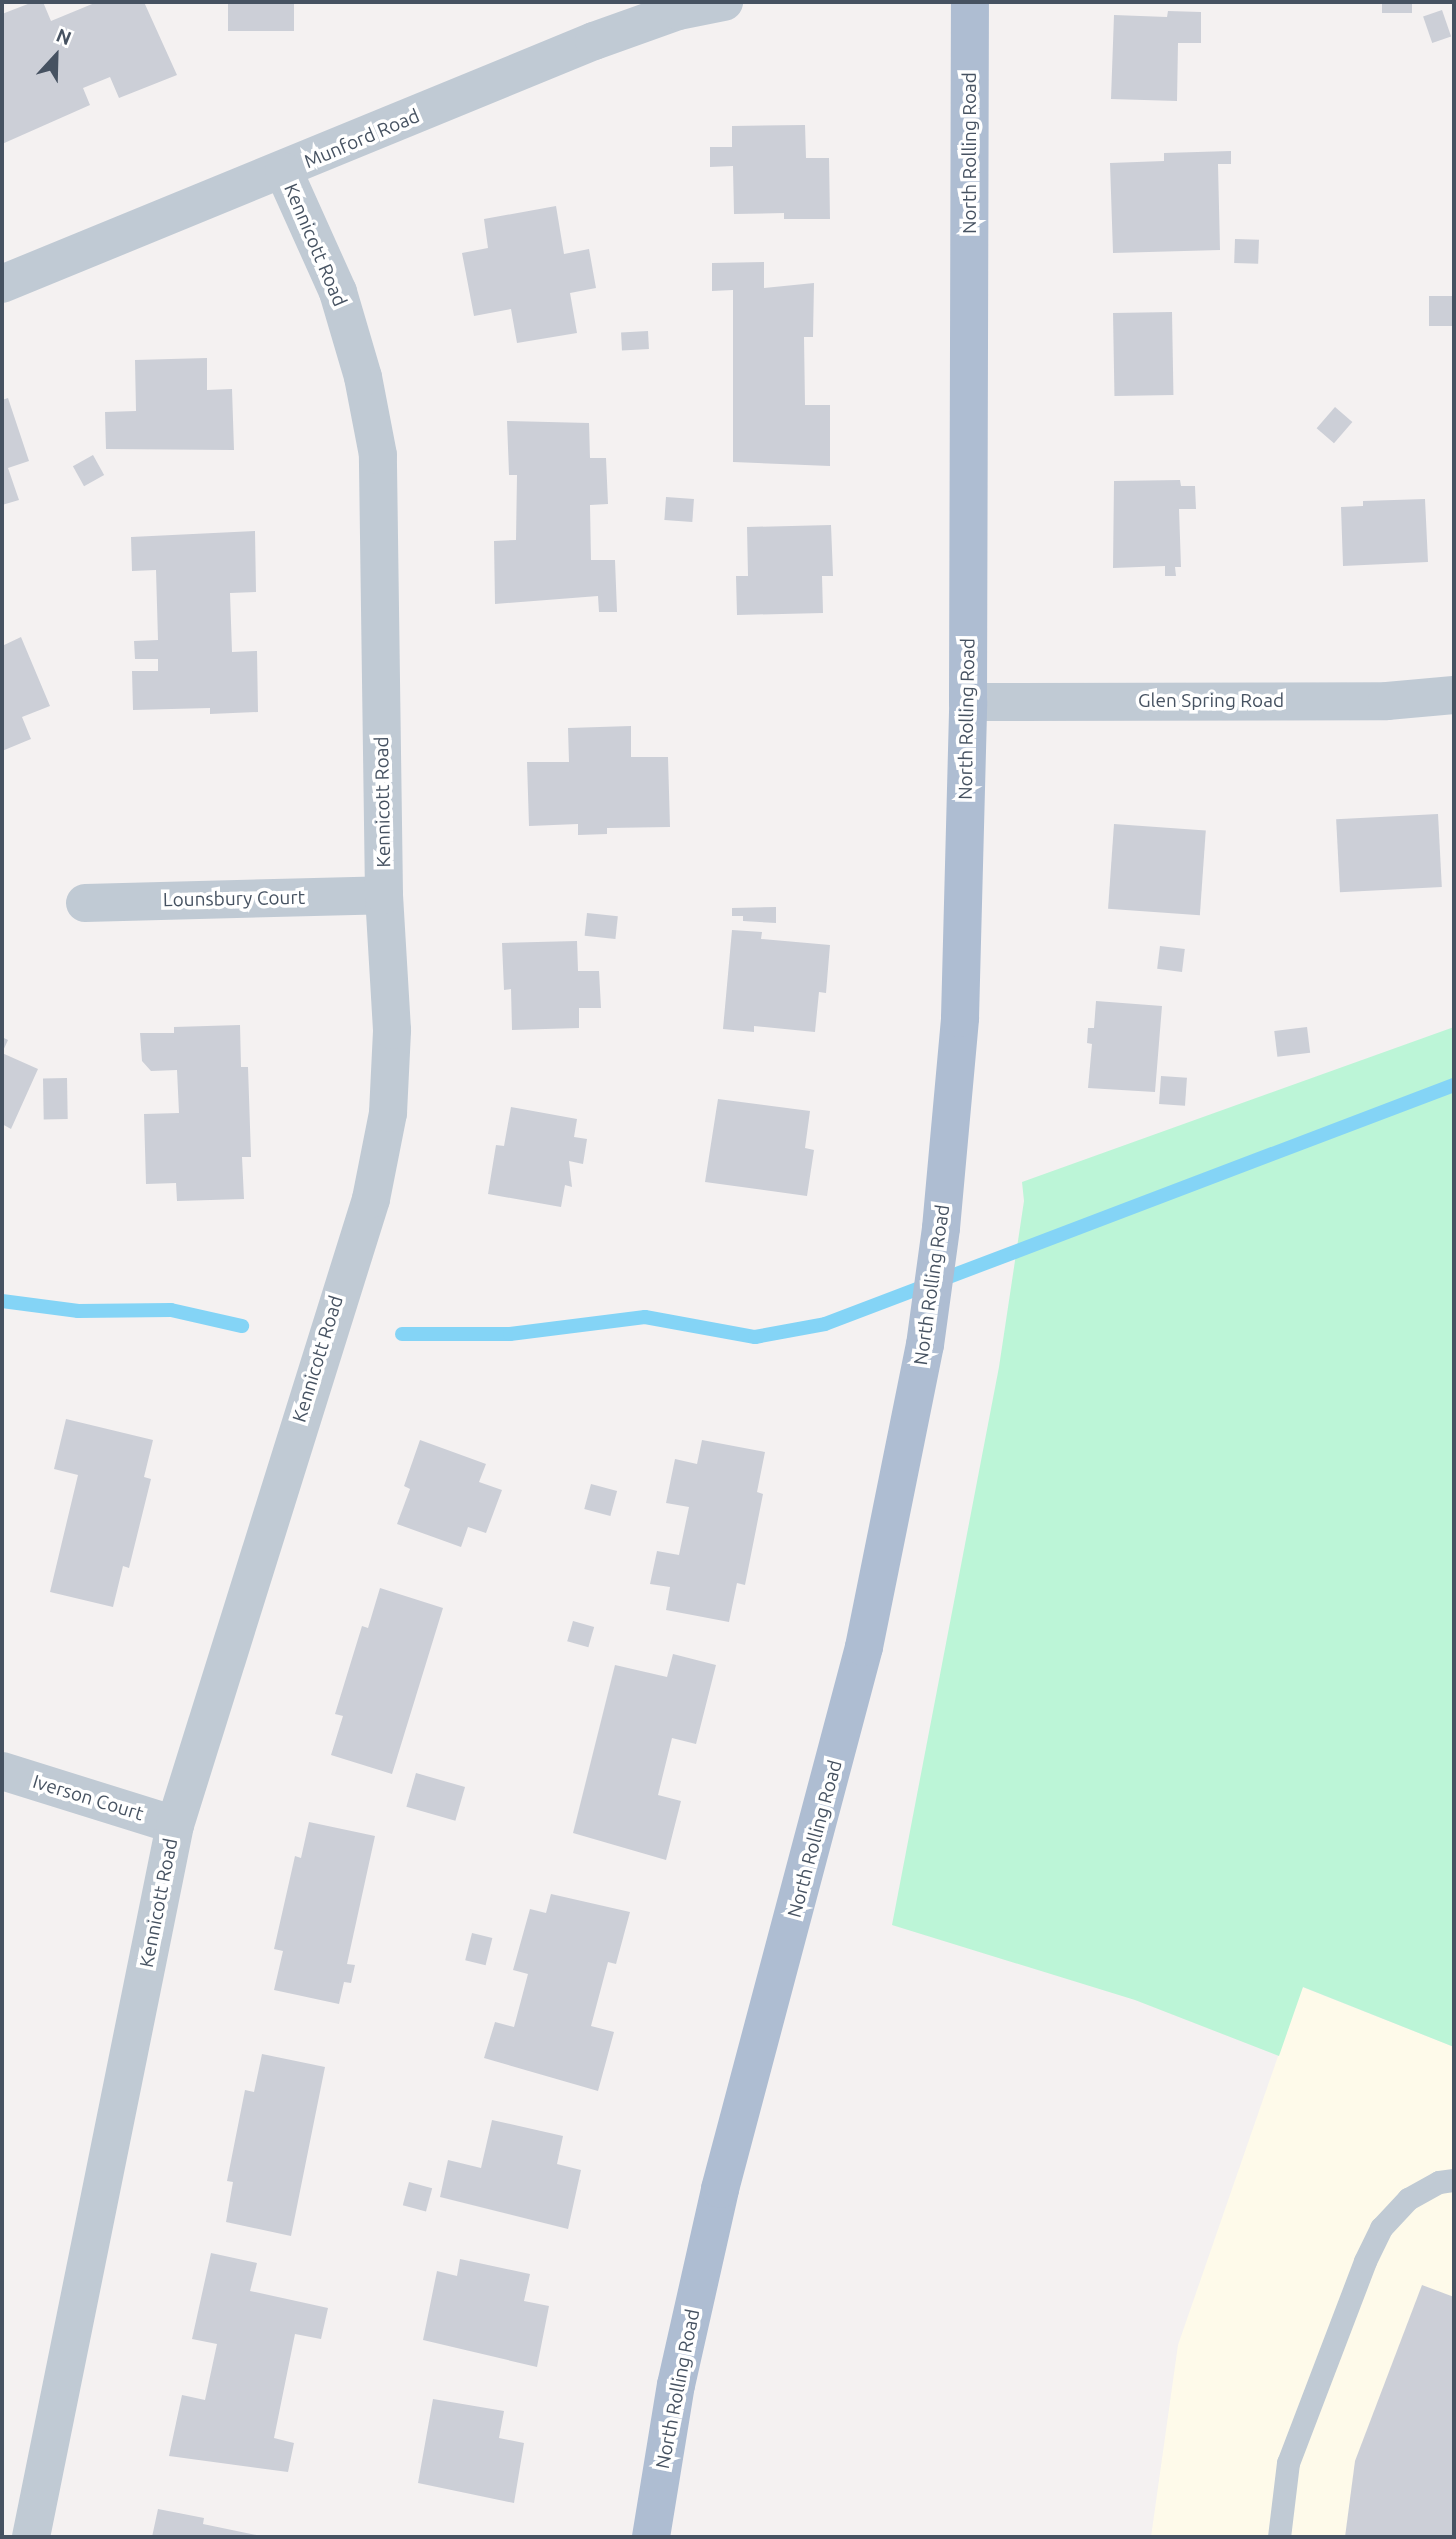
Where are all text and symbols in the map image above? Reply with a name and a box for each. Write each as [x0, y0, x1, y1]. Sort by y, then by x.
north arrow [21, 21, 91, 91]
text: N [53, 24, 75, 49]
street label: North Rolling Road [959, 72, 981, 234]
street label: Munford Road [301, 104, 423, 174]
street label: Kennicott Road [279, 180, 351, 310]
street label: North Rolling Road [954, 638, 980, 800]
street label: Glen Spring Road [1138, 690, 1284, 712]
street label: Kennicott Road [370, 736, 396, 868]
street label: Lounsbury Court [163, 886, 305, 912]
street label: North Rolling Road [909, 1203, 955, 1367]
street label: Kennicott Road [288, 1293, 348, 1425]
street label: North Rolling Road [783, 1758, 847, 1920]
street label: Iverson Court [30, 1770, 146, 1826]
street label: Kennicott Road [135, 1836, 183, 1970]
street label: North Rolling Road [651, 2307, 705, 2471]

